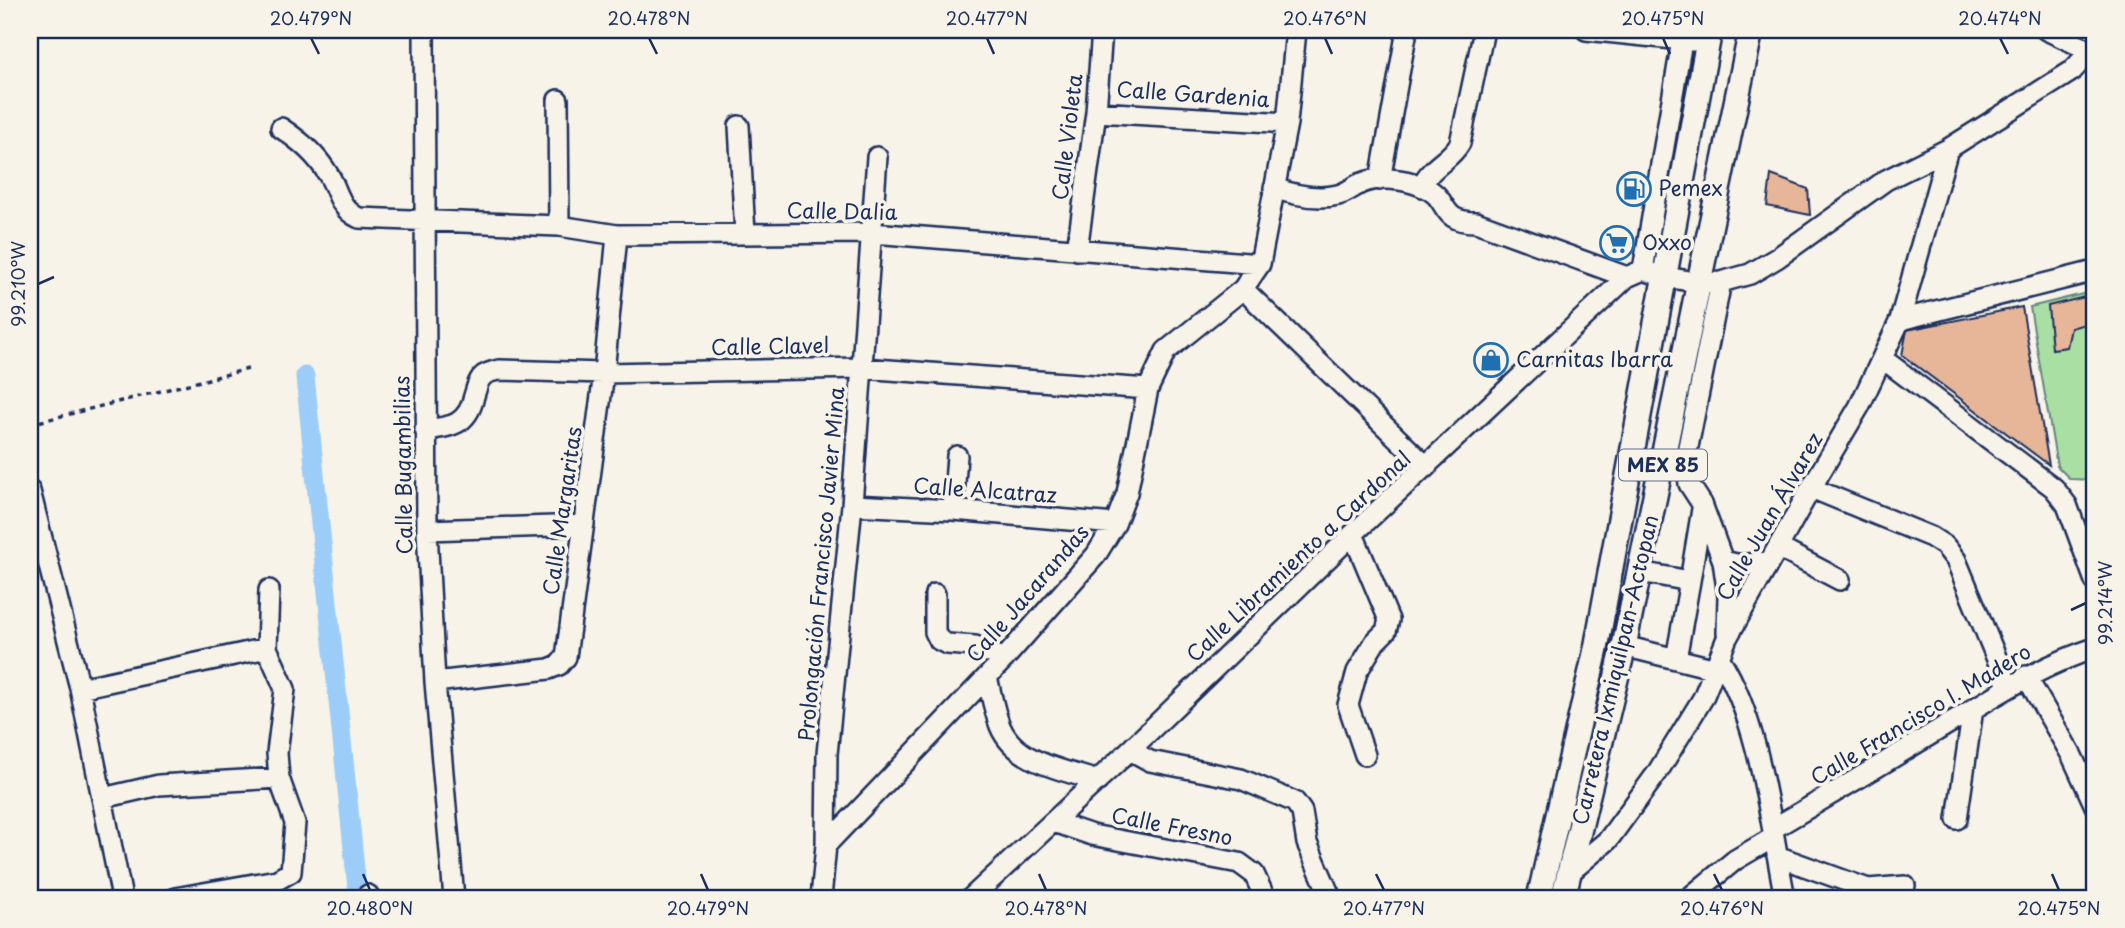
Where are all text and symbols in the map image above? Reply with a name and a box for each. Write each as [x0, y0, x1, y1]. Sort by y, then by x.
text: 20.479°N [270, 4, 352, 31]
text: 20.478°N [607, 4, 691, 31]
text: 20.477°N [946, 4, 1028, 31]
text: 20.476°N [1283, 4, 1367, 31]
text: 20.475°N [1621, 4, 1705, 31]
text: 20.474°N [1958, 4, 2042, 31]
street label: Calle Violeta [1042, 72, 1090, 202]
street label: Calle Gardenia [1115, 72, 1271, 114]
fuel station icon: Pemex [1615, 170, 1653, 208]
place label: Pemex [1658, 171, 1723, 203]
street label: Calle Dalia [786, 193, 898, 227]
supermarket icon: Oxxo [1598, 224, 1636, 262]
place label: Oxxo [1642, 225, 1692, 257]
text: 99.210°W [4, 241, 31, 327]
street label: Calle Clavel [711, 328, 829, 362]
shop icon: Carnitas Ibarra [1472, 341, 1510, 379]
place label: Carnitas Ibarra [1516, 342, 1673, 374]
street label: Calle Bugambilias [384, 375, 420, 555]
street label: Prolongación Francisco Javier Mina [789, 384, 852, 742]
street label: Calle Margaritas [533, 424, 589, 597]
street label: Calle Juan Álvarez [1707, 426, 1830, 606]
street label: Calle Libramiento a Cardonal [1178, 442, 1417, 669]
road number: MEX 85 [1619, 450, 1707, 480]
street label: Calle Alcatraz [912, 468, 1058, 510]
street label: Carretera Ixmiquilpan-Actopan [1563, 511, 1665, 828]
street label: Calle Jacarandas [957, 516, 1096, 669]
text: 99.214°W [2091, 560, 2118, 645]
street label: Calle Francisco I. Madero [1804, 635, 2036, 792]
street label: Calle Fresno [1109, 798, 1236, 852]
text: 20.480°N [327, 894, 413, 921]
text: 20.479°N [667, 894, 749, 921]
text: 20.478°N [1004, 894, 1088, 921]
text: 20.477°N [1343, 894, 1425, 921]
text: 20.476°N [1680, 894, 1764, 921]
text: 20.475°N [2017, 894, 2101, 921]

